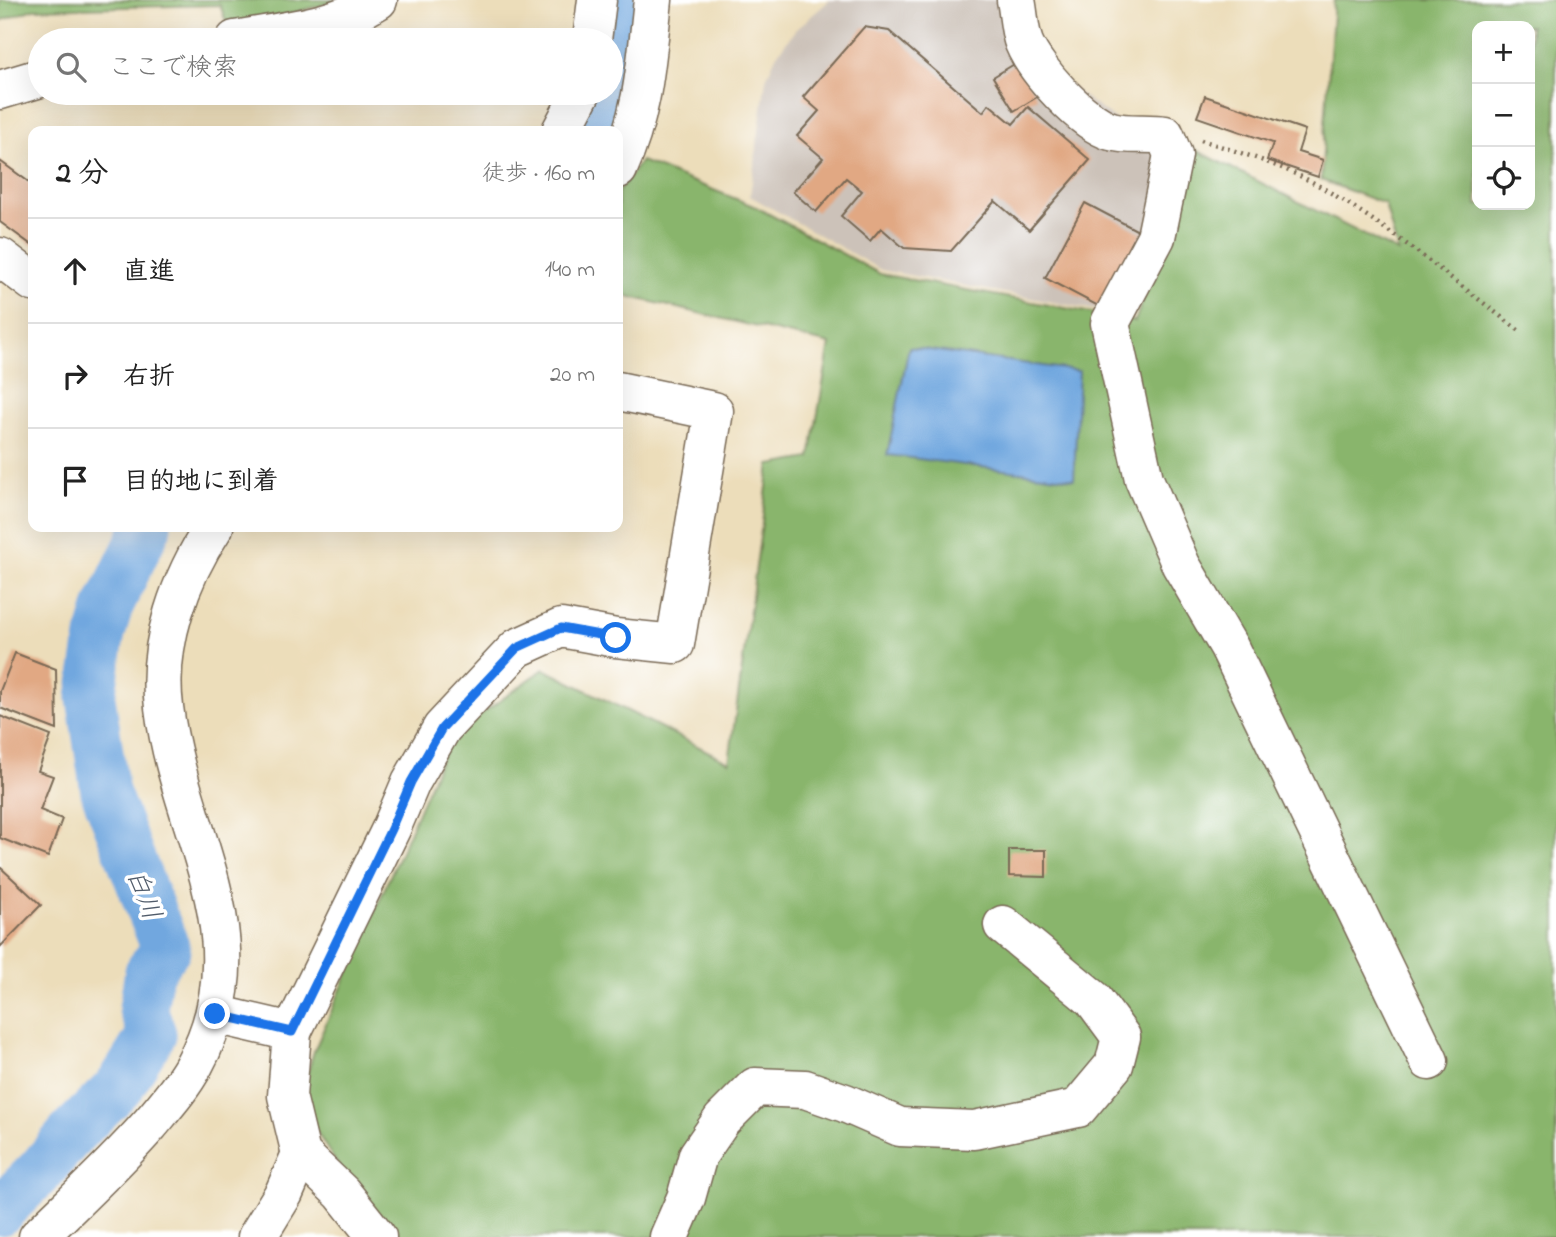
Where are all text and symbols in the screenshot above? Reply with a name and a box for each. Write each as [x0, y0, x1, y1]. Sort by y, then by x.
map controls [1472, 21, 1535, 210]
button: + [1472, 21, 1535, 84]
search box [28, 28, 623, 105]
icon: search [52, 48, 90, 86]
text: ここで検索 [108, 50, 238, 88]
button: − [1472, 84, 1535, 147]
button: locate [1472, 147, 1535, 210]
text: 2 分 [56, 153, 108, 197]
text: 徒歩 · 160 m [482, 158, 595, 191]
icon: ahead [56, 252, 94, 290]
text: 直進 [123, 254, 175, 292]
text: 140 m [545, 254, 595, 287]
icon: right [56, 357, 94, 395]
text: 右折 [123, 359, 175, 397]
text: 20 m [550, 359, 595, 392]
icon: arrive [56, 462, 94, 500]
text: 目的地に到着 [123, 464, 279, 502]
route start [600, 622, 631, 653]
water label: 白川 [115, 864, 169, 926]
route end [199, 998, 230, 1029]

